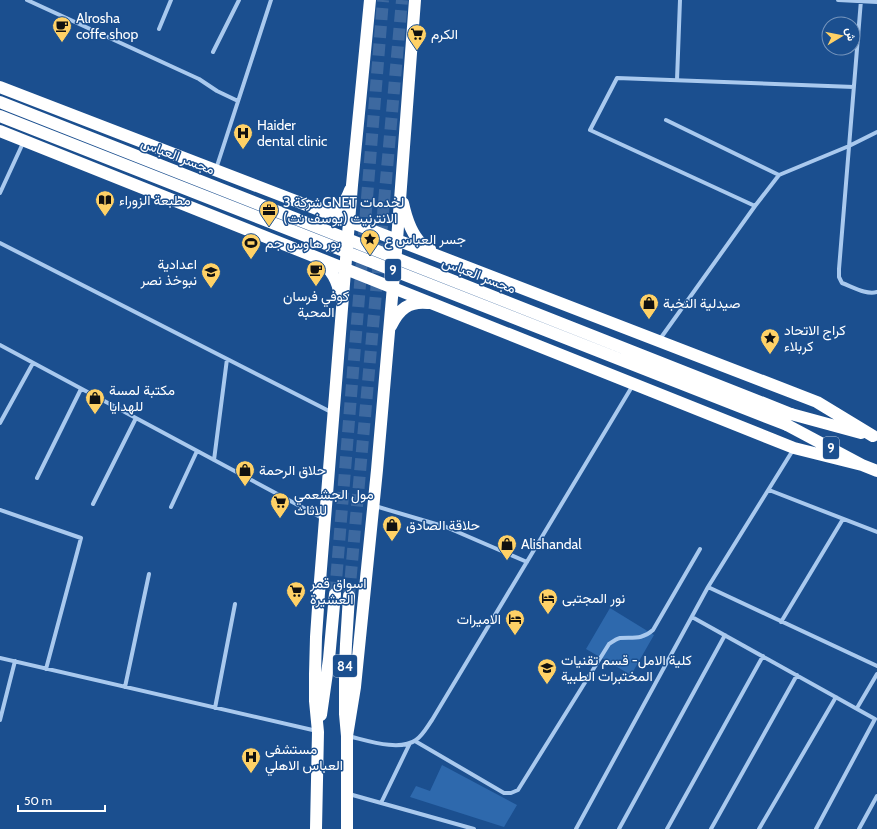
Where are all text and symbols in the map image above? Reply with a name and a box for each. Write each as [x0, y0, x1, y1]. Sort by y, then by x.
place label: Alrosha coffe shop [76, 9, 138, 43]
cafe icon: Alrosha coffe shop [51, 15, 73, 43]
north arrow [821, 16, 861, 56]
supermarket icon: الكرم [406, 23, 428, 51]
place label: الكرم [431, 25, 458, 43]
text: ش [843, 27, 859, 42]
place label: Haider dental clinic [257, 116, 327, 150]
hospital icon: Haider dental clinic [232, 122, 254, 150]
street label: مجسر العباس [138, 134, 218, 178]
library icon: مطبعة الزوراء [94, 189, 116, 217]
place label: مطبعة الزوراء [119, 191, 191, 209]
place label: شركة 3GNET لخدمات الانترنيت (يوسف نت) [283, 193, 404, 227]
office icon: شركة 3GNET لخدمات الانترنيت (يوسف نت) [258, 199, 280, 227]
place icon: جسر العباس ع [359, 228, 381, 256]
place label: جسر العباس ع [384, 230, 466, 250]
sports icon: بور هاوس جم [240, 232, 262, 260]
place label: بور هاوس جم [265, 234, 341, 252]
street label: مجسر العباس [439, 253, 519, 297]
place label: اعدادية نبوخذ نصر [140, 255, 197, 289]
cafe icon: كوفي فرسان المحبة [305, 259, 327, 287]
road number: 9 [385, 259, 401, 281]
school or university icon: اعدادية نبوخذ نصر [200, 261, 222, 289]
place label: كوفي فرسان المحبة [283, 287, 349, 321]
shop icon: صيدلية النخبة [638, 292, 660, 320]
place label: صيدلية النخبة [663, 294, 741, 312]
place label: كراج الاتحاد كربلاء [784, 321, 846, 355]
place icon: كراج الاتحاد كربلاء [759, 327, 781, 355]
place label: مكتبة لمسة للهدايا [109, 381, 175, 415]
shop icon: مكتبة لمسة للهدايا [84, 387, 106, 415]
road number: 9 [823, 437, 839, 459]
shop icon: حلاق الرحمة [234, 459, 256, 487]
place label: حلاق الرحمة [259, 461, 326, 479]
place label: مول الجشعمي للاثاث [294, 485, 374, 519]
supermarket icon: مول الجشعمي للاثاث [269, 491, 291, 519]
shop icon: حلاقة الصادق [381, 514, 403, 542]
place label: حلاقة الصادق [406, 516, 480, 534]
shop icon: Alishandal [496, 533, 518, 561]
place label: Alishandal [521, 535, 582, 553]
place label: اسواق قمر العشيرة [309, 574, 366, 608]
supermarket icon: اسواق قمر العشيرة [285, 580, 307, 608]
hotel icon: نور المجتبى [537, 587, 559, 615]
place label: نور المجتبى [562, 589, 625, 607]
hotel icon: الاميرات [504, 608, 526, 636]
place label: الاميرات [457, 610, 501, 628]
place label: كلية الامل- قسم تقنيات المختبرات الطبية [561, 651, 692, 685]
road number: 84 [333, 655, 357, 677]
school or university icon: كلية الامل- قسم تقنيات المختبرات الطبية [536, 657, 558, 685]
place label: مستشفى العباس الاهلي [265, 740, 343, 777]
hospital icon: مستشفى العباس الاهلي [240, 746, 262, 774]
scale bar [18, 787, 105, 813]
text: 50 m [24, 793, 52, 808]

